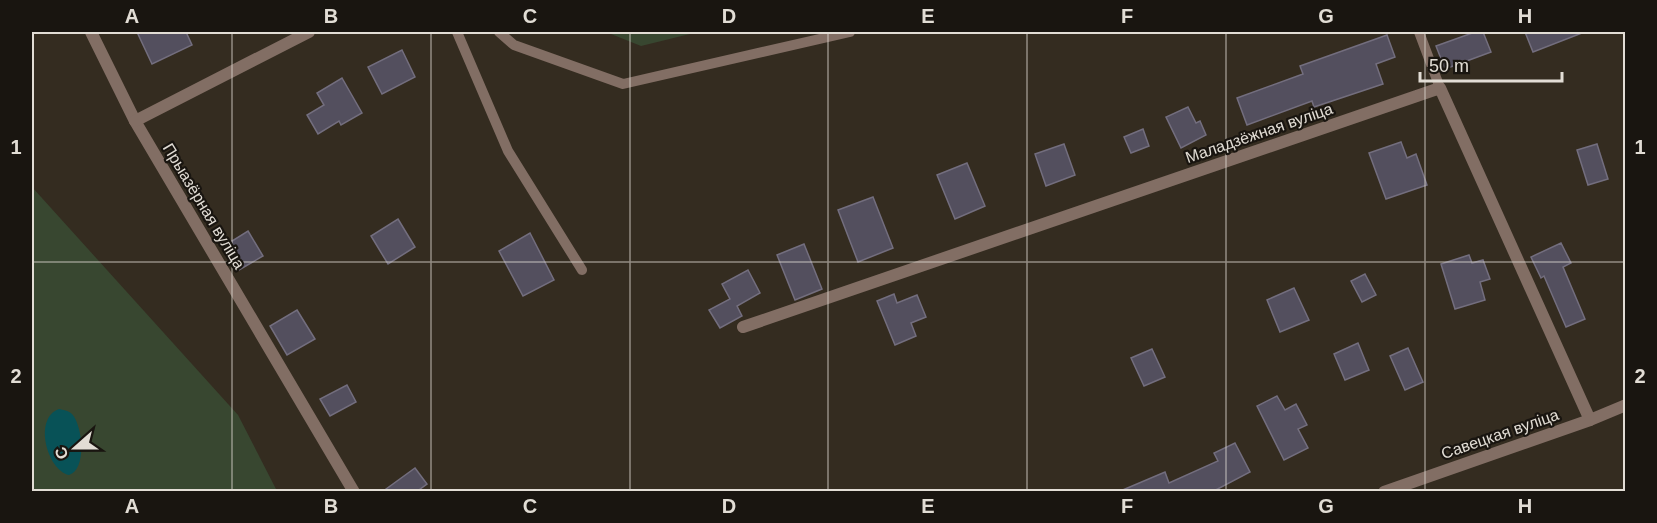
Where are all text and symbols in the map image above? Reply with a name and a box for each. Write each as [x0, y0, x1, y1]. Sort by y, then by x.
text: A [125, 5, 139, 27]
text: B [324, 5, 338, 27]
text: C [523, 5, 537, 27]
text: D [722, 5, 736, 27]
text: E [921, 5, 935, 27]
text: F [1121, 5, 1133, 27]
text: G [1318, 5, 1334, 27]
text: H [1518, 5, 1532, 27]
scale bar [1420, 45, 1562, 83]
text: 50 m [1429, 56, 1469, 76]
street label: Маладзёжная вуліца [1183, 100, 1335, 166]
text: 1 [10, 136, 22, 158]
text: 1 [1634, 136, 1646, 158]
street label: Прыазёрная вуліца [160, 140, 248, 272]
text: 2 [10, 365, 22, 387]
text: 2 [1634, 365, 1646, 387]
street label: Савецкая вуліца [1439, 406, 1561, 462]
north arrow [45, 418, 105, 478]
text: С [51, 444, 71, 462]
text: A [125, 495, 139, 517]
text: B [324, 495, 338, 517]
text: C [523, 495, 537, 517]
text: D [722, 495, 736, 517]
text: E [921, 495, 935, 517]
text: F [1121, 495, 1133, 517]
text: G [1318, 495, 1334, 517]
text: H [1518, 495, 1532, 517]

